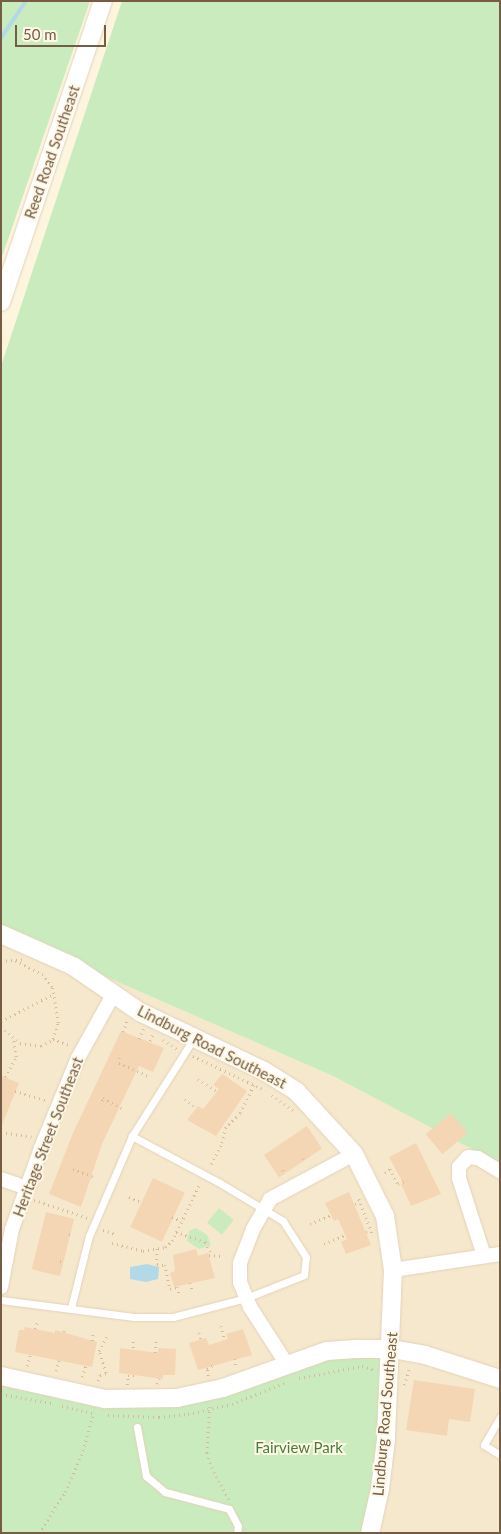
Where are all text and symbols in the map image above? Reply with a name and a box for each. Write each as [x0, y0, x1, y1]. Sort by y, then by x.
scale bar [18, 15, 109, 47]
text: 50 m [23, 25, 57, 43]
street label: Reed Road Southeast [21, 83, 83, 221]
street label: Lindburg Road Southeast [134, 1002, 290, 1092]
street label: Heritage Street Southeast [9, 1055, 87, 1219]
street label: Lindburg Road Southeast [369, 1331, 401, 1497]
park label: Fairview Park [255, 1439, 343, 1457]

